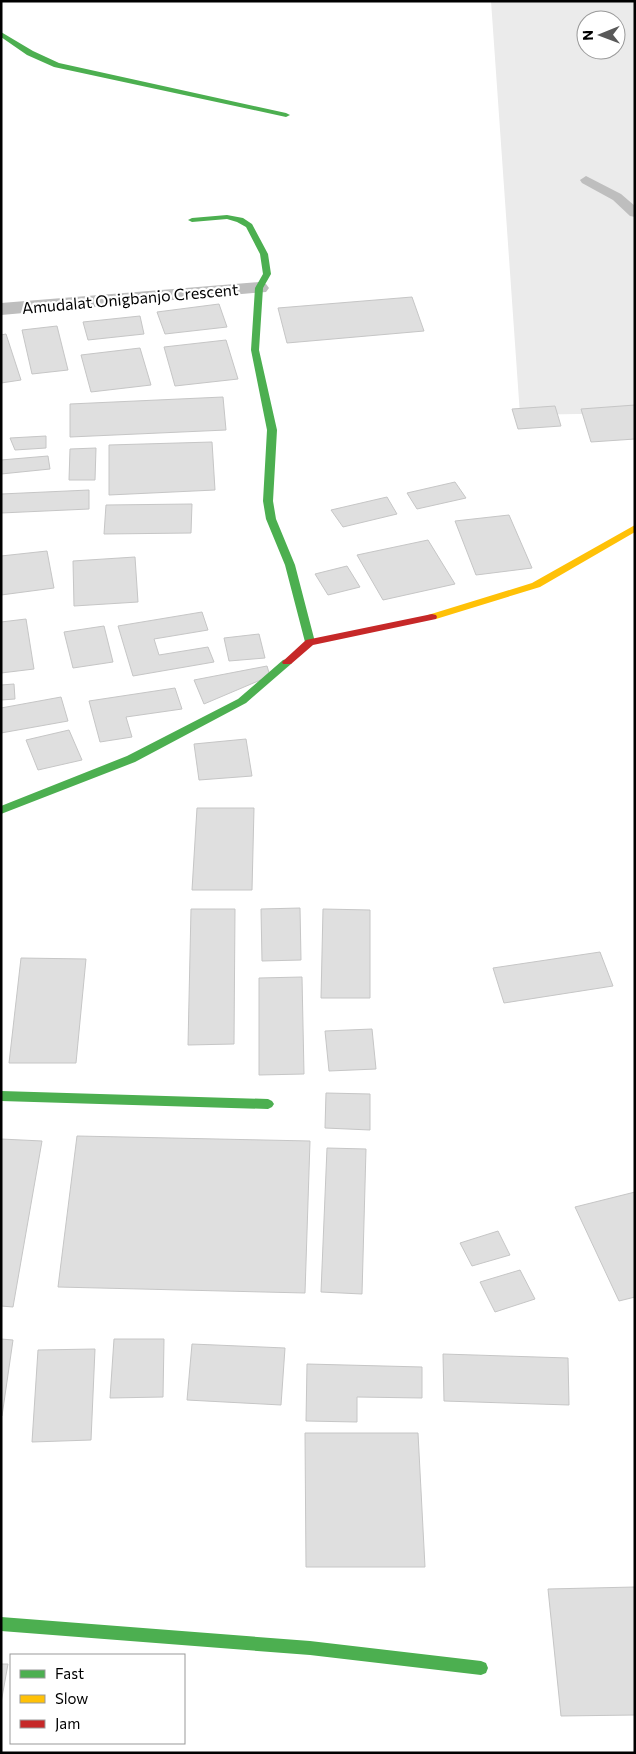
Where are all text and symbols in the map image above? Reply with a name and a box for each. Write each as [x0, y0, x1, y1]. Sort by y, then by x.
north arrow [576, 10, 626, 60]
text: N [579, 30, 596, 41]
street label: Amudalat Onigbanjo Crescent [21, 279, 239, 317]
legend [10, 1654, 185, 1744]
text: Fast [55, 1664, 84, 1682]
text: Slow [55, 1689, 88, 1707]
text: Jam [55, 1714, 80, 1732]

